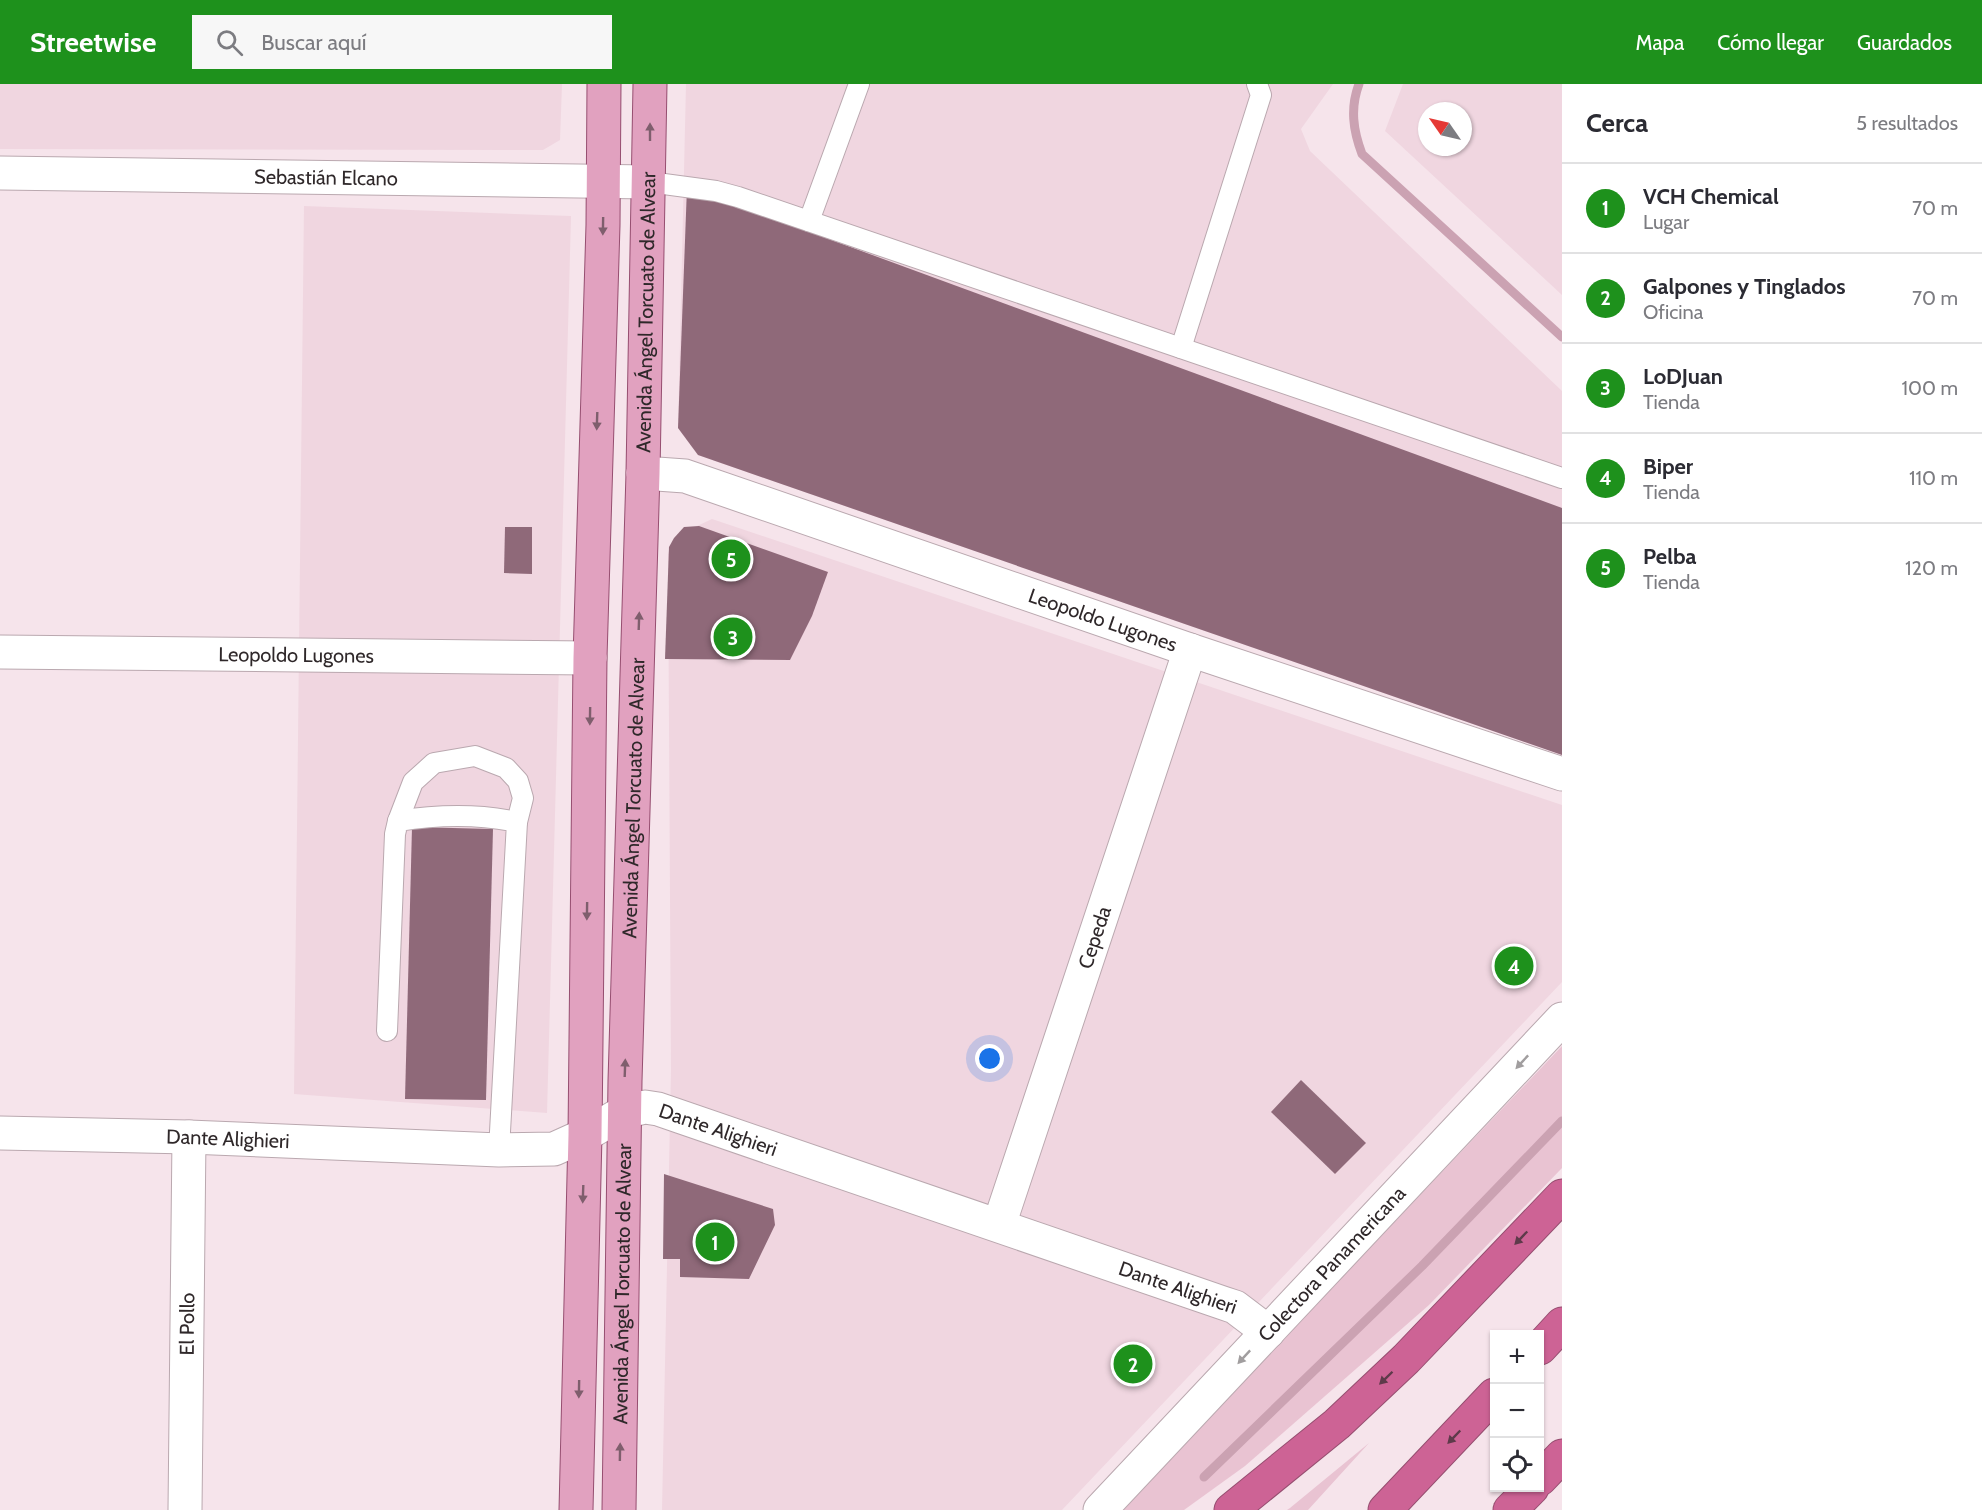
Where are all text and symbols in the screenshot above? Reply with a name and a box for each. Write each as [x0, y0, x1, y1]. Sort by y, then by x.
search box [192, 15, 612, 69]
text: Streetwise [30, 25, 156, 59]
icon: search [213, 26, 246, 59]
text: Buscar aquí [261, 29, 366, 56]
text: Mapa [1636, 30, 1684, 55]
text: Cómo llegar [1717, 30, 1824, 55]
text: Guardados [1857, 30, 1952, 55]
north arrow [1418, 102, 1472, 156]
text: Cerca [1586, 107, 1648, 139]
text: 5 resultados [1856, 111, 1958, 135]
one-way arrow [645, 122, 655, 141]
street label: Sebastián Elcano [254, 165, 398, 191]
street label: Avenida Ángel Torcuato de Alvear [631, 171, 660, 453]
text: VCH Chemical [1643, 183, 1779, 210]
text: 1 [1602, 196, 1609, 220]
text: 70 m [1912, 196, 1958, 220]
text: Lugar [1643, 210, 1689, 234]
one-way arrow [598, 217, 607, 236]
text: Galpones y Tinglados [1643, 273, 1846, 300]
text: 2 [1600, 286, 1611, 310]
text: 70 m [1912, 286, 1958, 310]
text: Oficina [1643, 300, 1703, 324]
text: LoDJuan [1643, 363, 1723, 390]
text: 3 [1600, 376, 1611, 400]
text: 100 m [1902, 376, 1958, 400]
text: Tienda [1643, 390, 1700, 414]
one-way arrow [592, 412, 602, 431]
text: Biper [1643, 453, 1693, 480]
text: 4 [1599, 466, 1612, 490]
text: 110 m [1909, 466, 1958, 490]
text: Tienda [1643, 480, 1700, 504]
pin: 5 [712, 536, 750, 582]
text: Pelba [1643, 543, 1696, 570]
text: 5 [1600, 556, 1611, 580]
text: 120 m [1905, 556, 1958, 580]
text: Tienda [1643, 570, 1700, 594]
street label: Leopoldo Lugones [1025, 583, 1180, 657]
one-way arrow [634, 611, 643, 630]
pin: 3 [714, 614, 752, 660]
street label: Leopoldo Lugones [218, 642, 374, 668]
street label: Avenida Ángel Torcuato de Alvear [617, 657, 650, 939]
one-way arrow [585, 707, 595, 726]
one-way arrow [583, 902, 592, 921]
street label: Cepeda [1073, 903, 1116, 972]
pin: 4 [1494, 944, 1534, 988]
your location [975, 1044, 1004, 1073]
one-way arrow [1515, 1054, 1529, 1069]
one-way arrow [620, 1058, 630, 1077]
street label: Dante Alighieri [656, 1098, 781, 1161]
street label: Dante Alighieri [166, 1125, 290, 1153]
street label: Avenida Ángel Torcuato de Alvear [608, 1143, 636, 1425]
street label: Colectora Panamericana [1253, 1181, 1411, 1347]
one-way arrow [579, 1184, 588, 1203]
pin: 1 [696, 1220, 734, 1264]
one-way arrow [1515, 1230, 1529, 1244]
street label: Dante Alighieri [1116, 1256, 1240, 1319]
street label: El Pollo [175, 1292, 199, 1356]
map controls [1490, 1330, 1544, 1492]
button: + [1490, 1330, 1544, 1384]
pin: 2 [1114, 1342, 1152, 1386]
one-way arrow [1238, 1349, 1252, 1363]
one-way arrow [1379, 1370, 1393, 1384]
one-way arrow [574, 1379, 583, 1398]
button: − [1490, 1384, 1544, 1438]
one-way arrow [1448, 1429, 1461, 1444]
button: locate [1490, 1438, 1544, 1492]
one-way arrow [615, 1442, 625, 1461]

